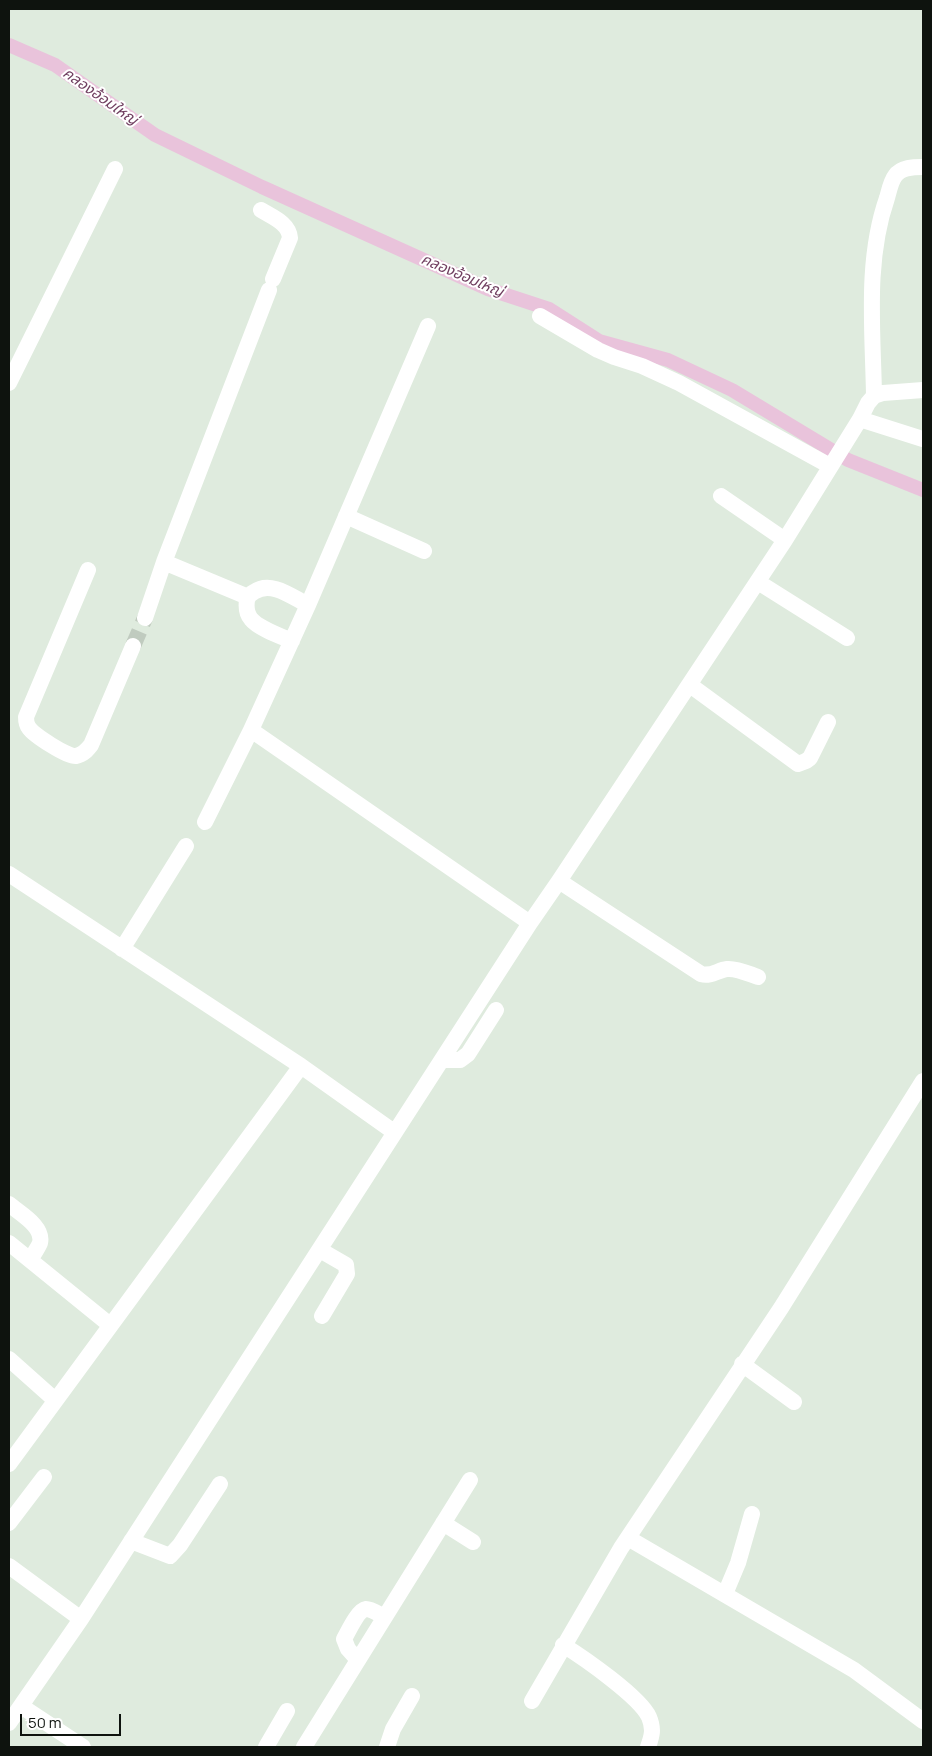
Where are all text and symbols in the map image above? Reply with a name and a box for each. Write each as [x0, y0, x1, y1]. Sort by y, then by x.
water label: คลองอ้อมใหญ่ [59, 64, 141, 130]
water label: คลองอ้อมใหญ่ [418, 251, 506, 301]
scale bar [22, 1704, 124, 1736]
text: 50 m [28, 1712, 62, 1733]

